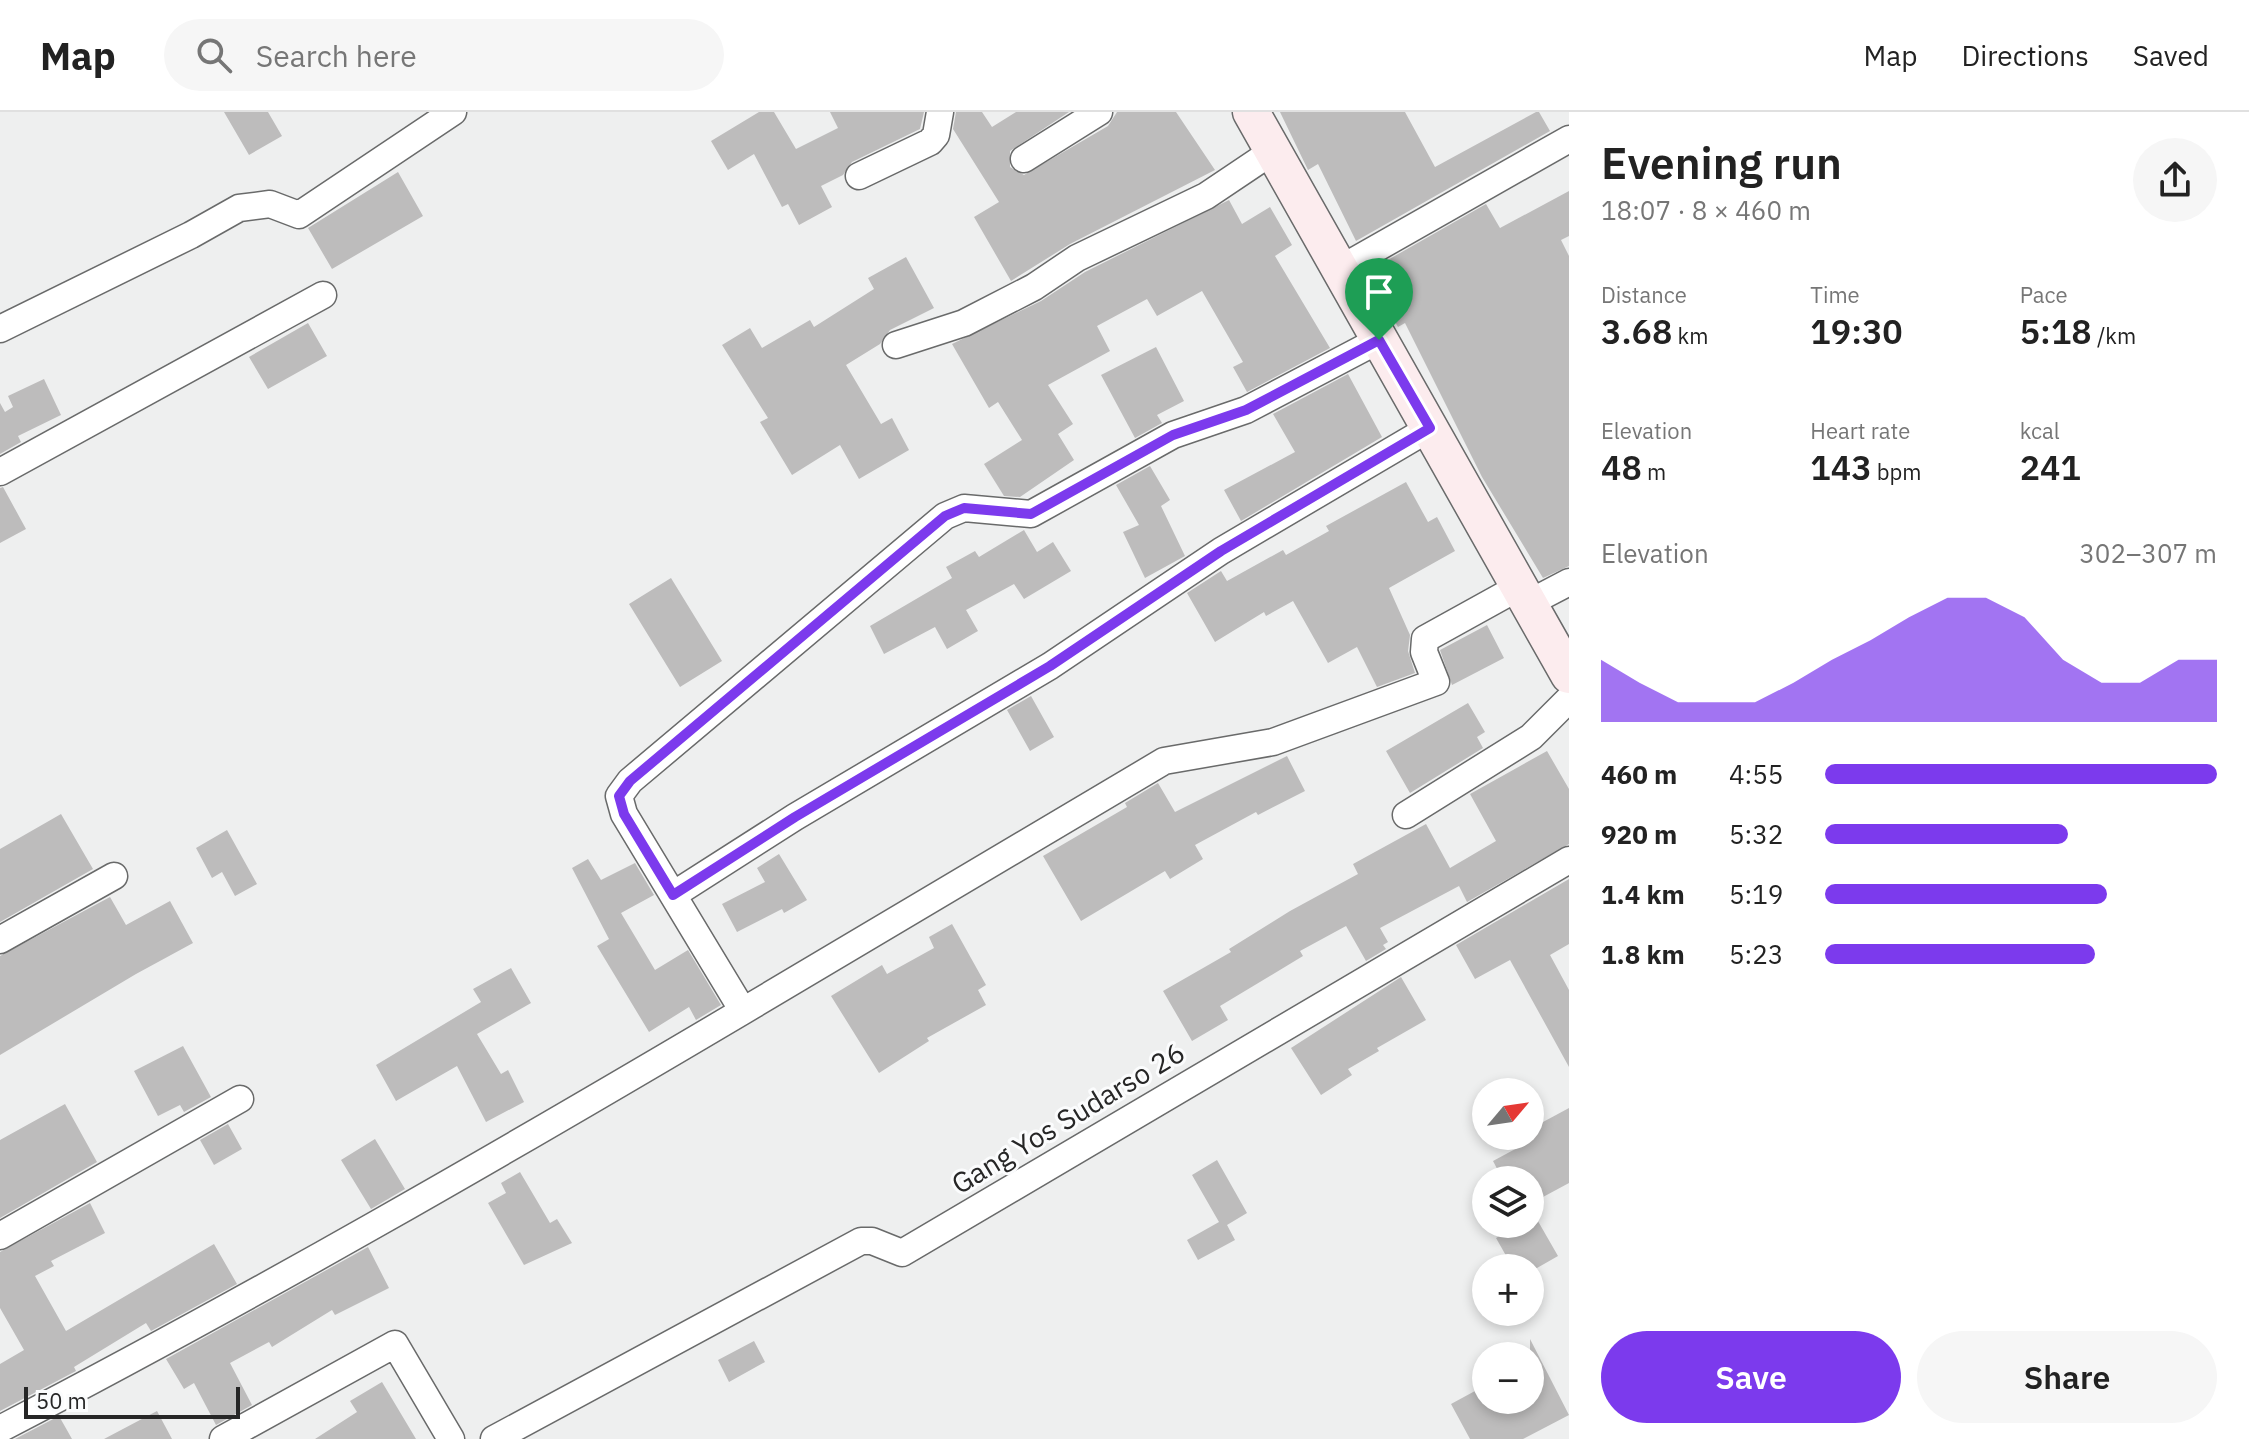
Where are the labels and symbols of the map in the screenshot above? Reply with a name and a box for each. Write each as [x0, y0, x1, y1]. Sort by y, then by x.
pin [1345, 258, 1413, 340]
street label: Gang Yos Sudarso 26 [944, 1033, 1191, 1202]
north arrow [1472, 1078, 1544, 1150]
scale bar [24, 1383, 240, 1419]

